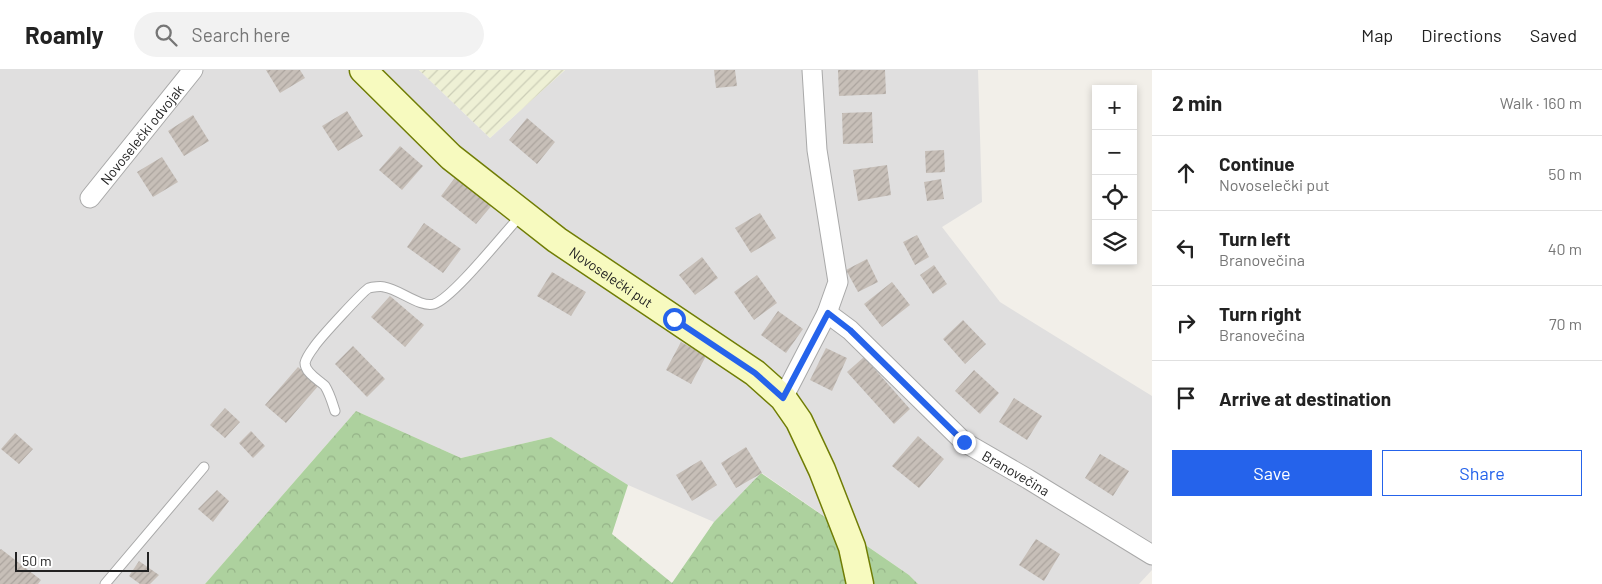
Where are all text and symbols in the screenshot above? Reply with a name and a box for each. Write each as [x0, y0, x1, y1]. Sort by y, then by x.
search box [134, 12, 484, 57]
text: Roamly [25, 20, 104, 49]
icon: search [152, 21, 180, 49]
text: Search here [192, 23, 290, 46]
text: Map [1361, 24, 1393, 46]
text: Directions [1421, 24, 1502, 46]
text: Saved [1530, 24, 1577, 46]
street label: Novoselečki odvojak [96, 81, 187, 188]
map controls [1092, 85, 1137, 265]
button: + [1092, 85, 1137, 130]
text: 2 min [1172, 90, 1222, 115]
text: Walk · 160 m [1500, 93, 1582, 112]
button: − [1092, 130, 1137, 175]
text: Continue [1219, 152, 1295, 175]
icon: ahead [1172, 159, 1200, 187]
text: 50 m [1548, 164, 1582, 183]
button: locate [1092, 175, 1137, 220]
text: Novoselečki put [1219, 175, 1330, 194]
button: layers [1092, 220, 1137, 265]
text: Turn left [1219, 227, 1290, 250]
icon: left [1172, 234, 1200, 262]
text: 40 m [1548, 239, 1582, 258]
street label: Novoselečki put [567, 243, 656, 311]
text: Branovečina [1219, 250, 1305, 269]
text: Turn right [1219, 302, 1301, 325]
route start [663, 308, 686, 331]
icon: right [1172, 309, 1200, 337]
text: 70 m [1549, 314, 1582, 333]
text: Branovečina [1219, 325, 1305, 344]
icon: arrive [1172, 384, 1200, 412]
text: Arrive at destination [1219, 387, 1391, 410]
route end [953, 431, 976, 454]
street label: Branovečina [980, 446, 1053, 499]
button: Save [1172, 450, 1372, 496]
button: Share [1382, 450, 1582, 496]
scale bar [15, 549, 149, 572]
text: 50 m [22, 552, 51, 569]

